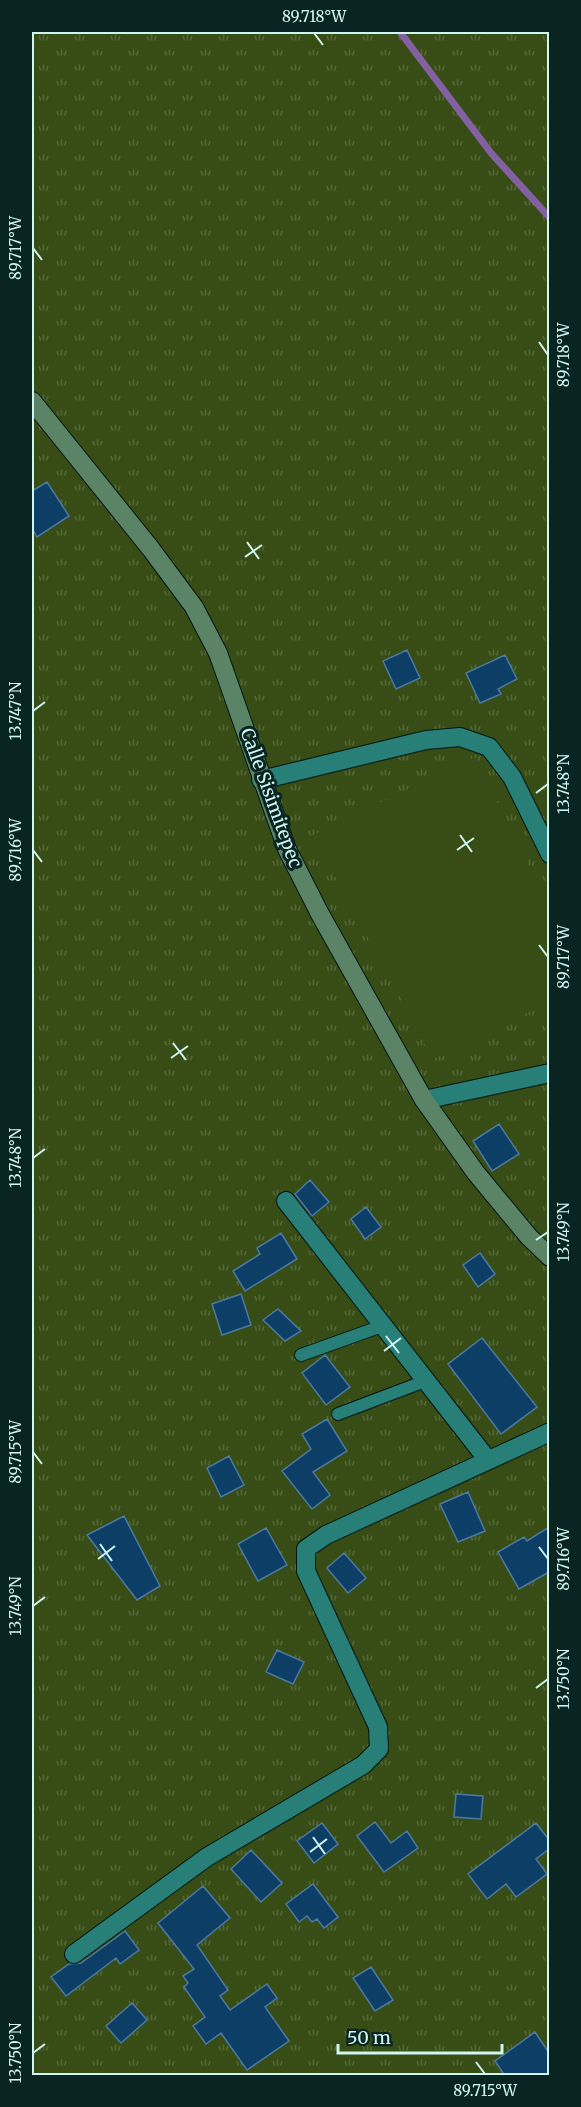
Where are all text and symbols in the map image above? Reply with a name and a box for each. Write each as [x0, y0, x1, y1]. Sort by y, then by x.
text: 89.718°W [282, 7, 347, 26]
text: 89.717°W [6, 215, 25, 280]
text: 89.718°W [554, 322, 573, 387]
text: 13.747°N [6, 681, 25, 740]
street label: Calle Sisimitepec [236, 725, 307, 871]
text: 13.748°N [554, 754, 573, 814]
text: 89.716°W [6, 817, 25, 882]
text: 89.717°W [554, 924, 573, 989]
text: 13.748°N [6, 1128, 25, 1188]
text: 13.749°N [554, 1202, 573, 1262]
text: 89.715°W [6, 1419, 25, 1484]
text: 89.716°W [554, 1526, 573, 1591]
text: 13.749°N [6, 1576, 25, 1636]
text: 13.750°N [554, 1648, 573, 1709]
scale bar [338, 2017, 502, 2055]
text: 13.750°N [6, 2022, 25, 2083]
text: 50 m [347, 2026, 391, 2049]
text: 89.715°W [453, 2081, 518, 2100]

